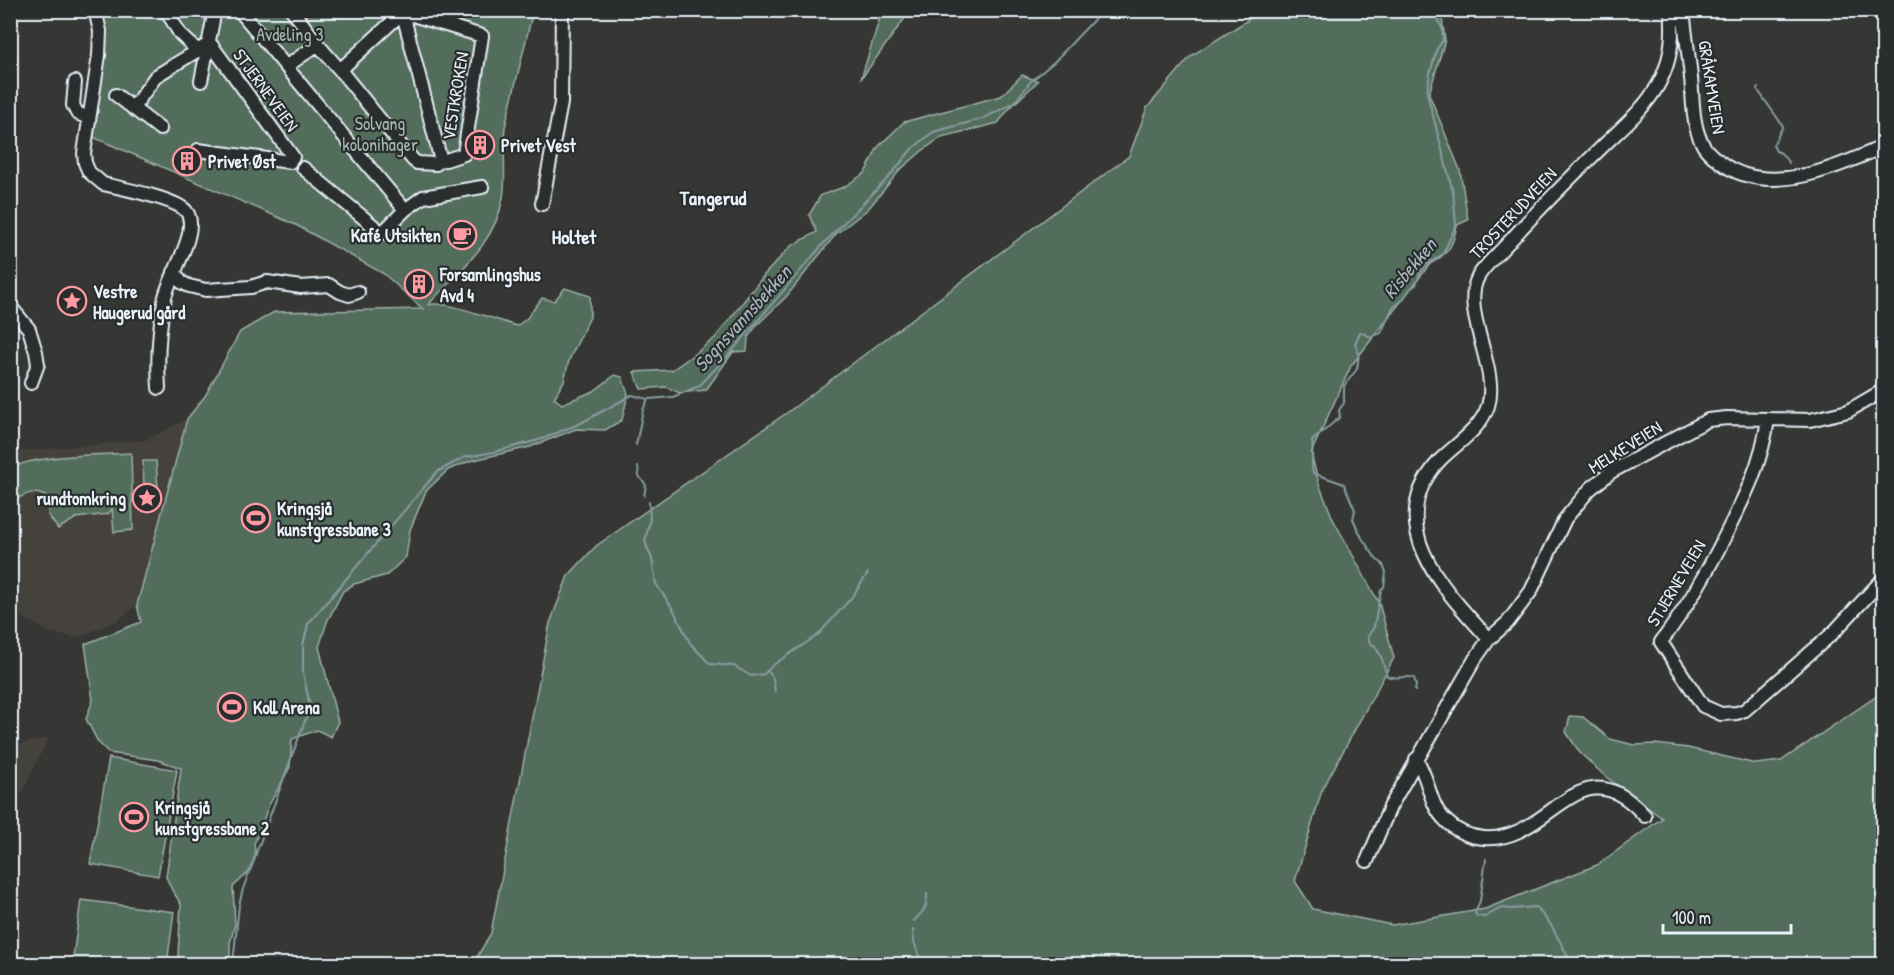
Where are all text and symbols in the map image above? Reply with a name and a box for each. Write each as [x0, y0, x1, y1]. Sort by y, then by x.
park label: Avdeling 3 [256, 22, 324, 47]
street label: GRÅKAMVEIEN [1692, 38, 1732, 136]
street label: STJERNEVEIEN [227, 43, 305, 137]
street label: VESTKROKEN [436, 50, 474, 142]
park label: Solvang kolonihager [342, 111, 418, 157]
building icon: Privet Vest [464, 129, 496, 161]
place label: Privet Vest [501, 133, 577, 158]
building icon: Privet Øst [171, 145, 203, 177]
place label: Privet Øst [208, 149, 276, 174]
street label: TROSTERUDVEIEN [1464, 161, 1562, 265]
district label: Tangerud [679, 184, 746, 212]
cafe icon: Kafé Utsikten [446, 219, 478, 251]
place label: Kafé Utsikten [351, 223, 441, 248]
district label: Holtet [552, 223, 597, 250]
water label: Risbekken [1376, 231, 1443, 304]
water label: Sognsvannsbekken [687, 258, 799, 378]
place label: Forsamlingshus Avd 4 [439, 262, 541, 308]
building icon: Forsamlingshus Avd 4 [403, 268, 435, 300]
place label: Vestre Haugerud gård [93, 279, 185, 326]
place icon: Vestre Haugerud gård [56, 285, 88, 317]
street label: MELKEVEIEN [1583, 415, 1667, 479]
place icon: rundtomkring [131, 482, 163, 514]
place label: rundtomkring [36, 486, 126, 512]
place label: Kringsjå kunstgressbane 3 [277, 496, 391, 543]
sports icon: Kringsjå kunstgressbane 3 [240, 502, 272, 534]
street label: STJERNEVEIEN [1640, 535, 1712, 631]
sports icon: Koll Arena [216, 691, 248, 723]
place label: Koll Arena [253, 695, 321, 720]
place label: Kringsjå kunstgressbane 2 [155, 795, 270, 842]
sports icon: Kringsjå kunstgressbane 2 [118, 801, 150, 833]
scale bar [1663, 897, 1790, 935]
text: 100 m [1672, 905, 1711, 930]

